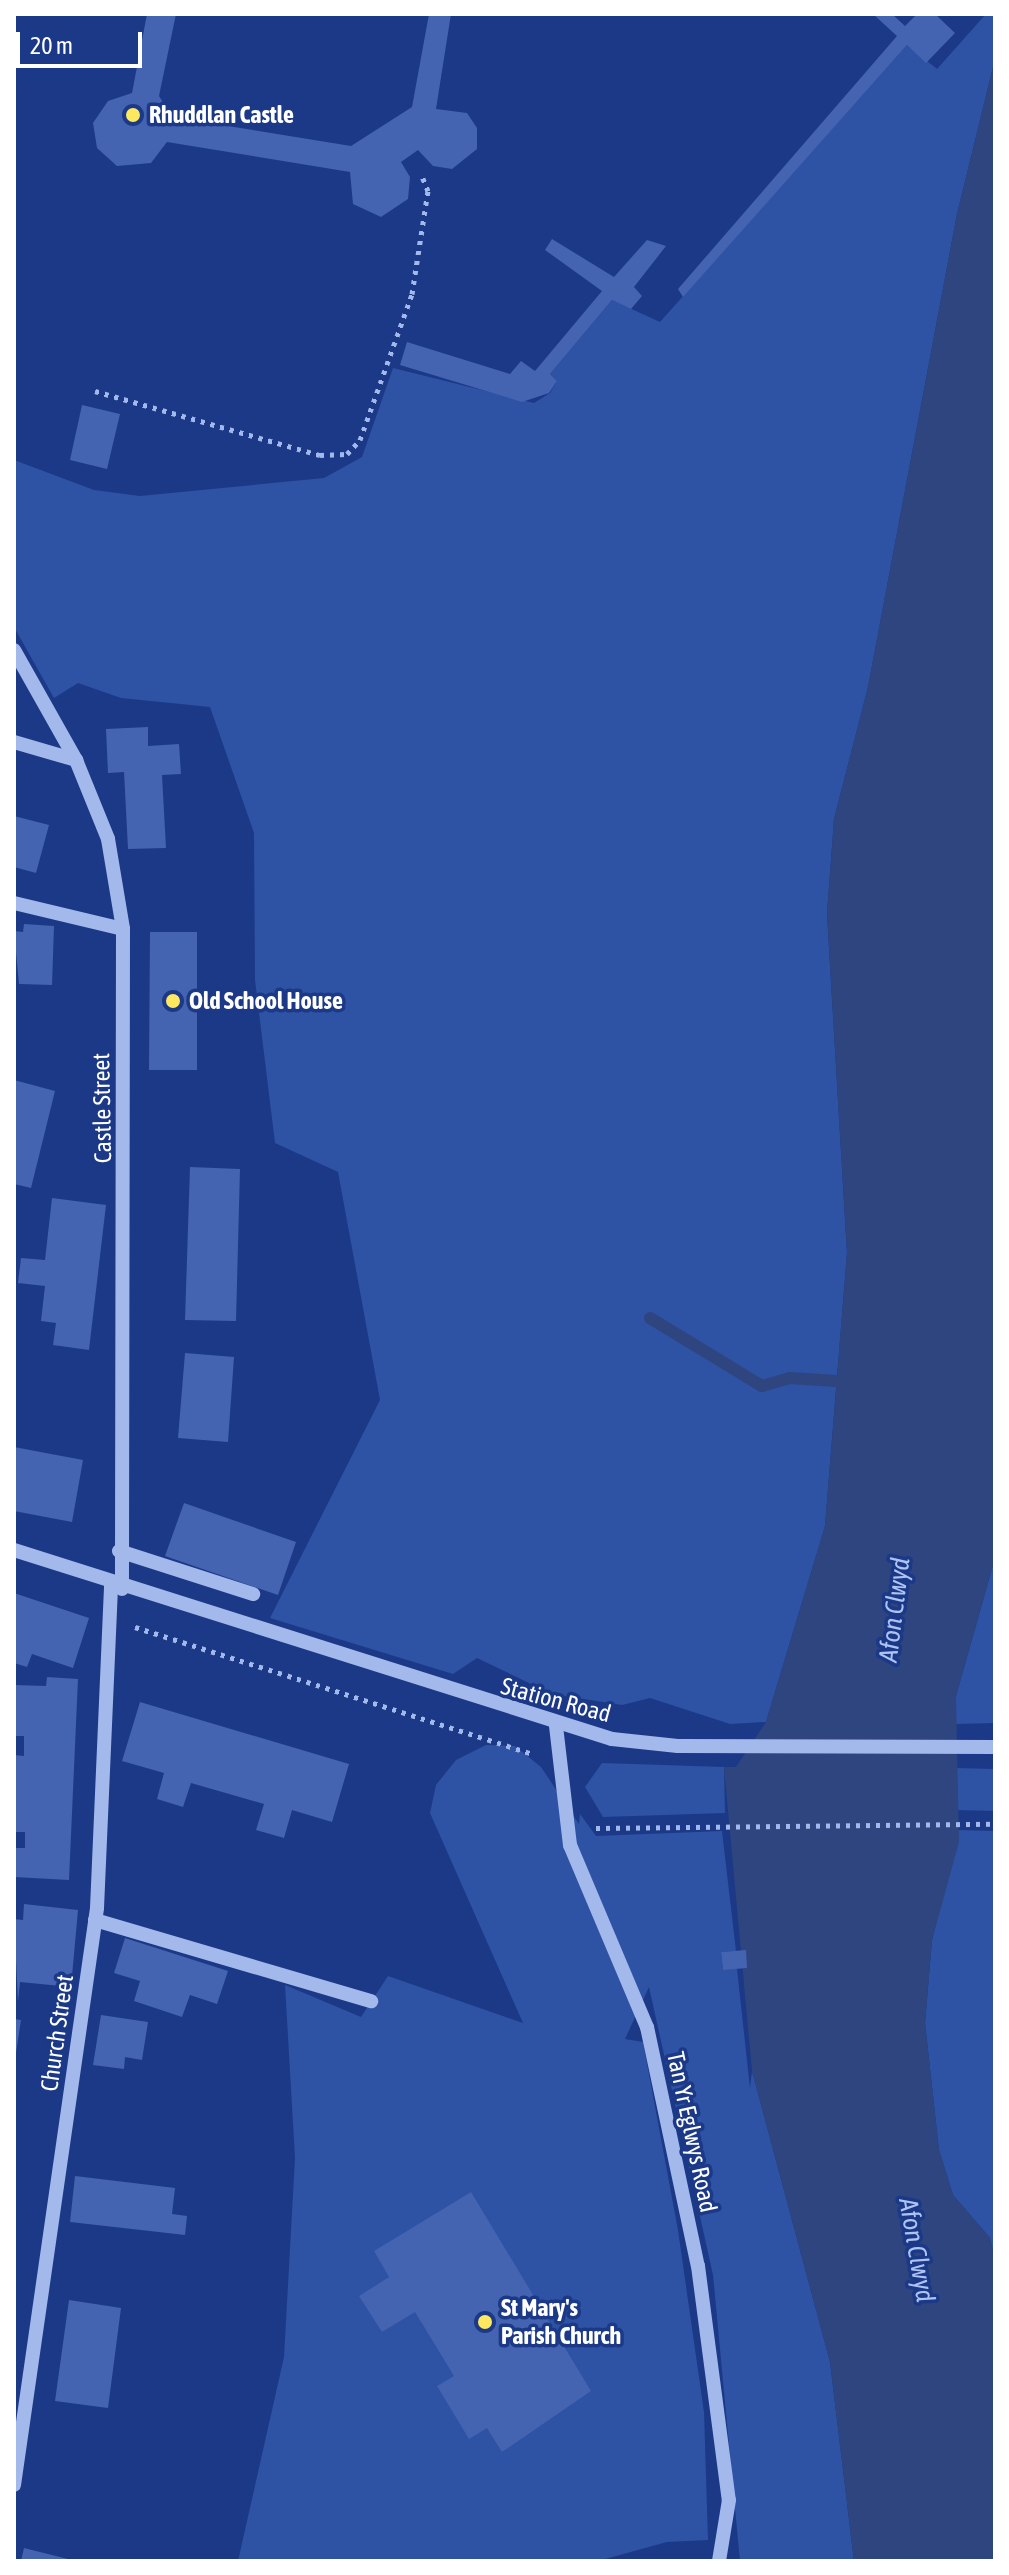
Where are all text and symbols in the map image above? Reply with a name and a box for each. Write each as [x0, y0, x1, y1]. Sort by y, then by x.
scale bar [20, 16, 146, 66]
text: 20 m [30, 32, 73, 59]
place label: Rhuddlan Castle [149, 101, 294, 129]
marker: Rhuddlan Castle [124, 106, 142, 124]
place label: Old School House [189, 987, 343, 1015]
marker: Old School House [164, 992, 182, 1010]
street label: Castle Street [87, 1053, 117, 1163]
water label: Afon Clwyd [873, 1556, 917, 1664]
street label: Station Road [498, 1672, 614, 1728]
street label: Church Street [35, 1973, 79, 2093]
street label: Tan Yr Eglwys Road [661, 2049, 723, 2215]
water label: Afon Clwyd [892, 2196, 940, 2304]
place label: St Mary's Parish Church [501, 2294, 621, 2350]
marker: St Mary's Parish Church [476, 2313, 494, 2331]

